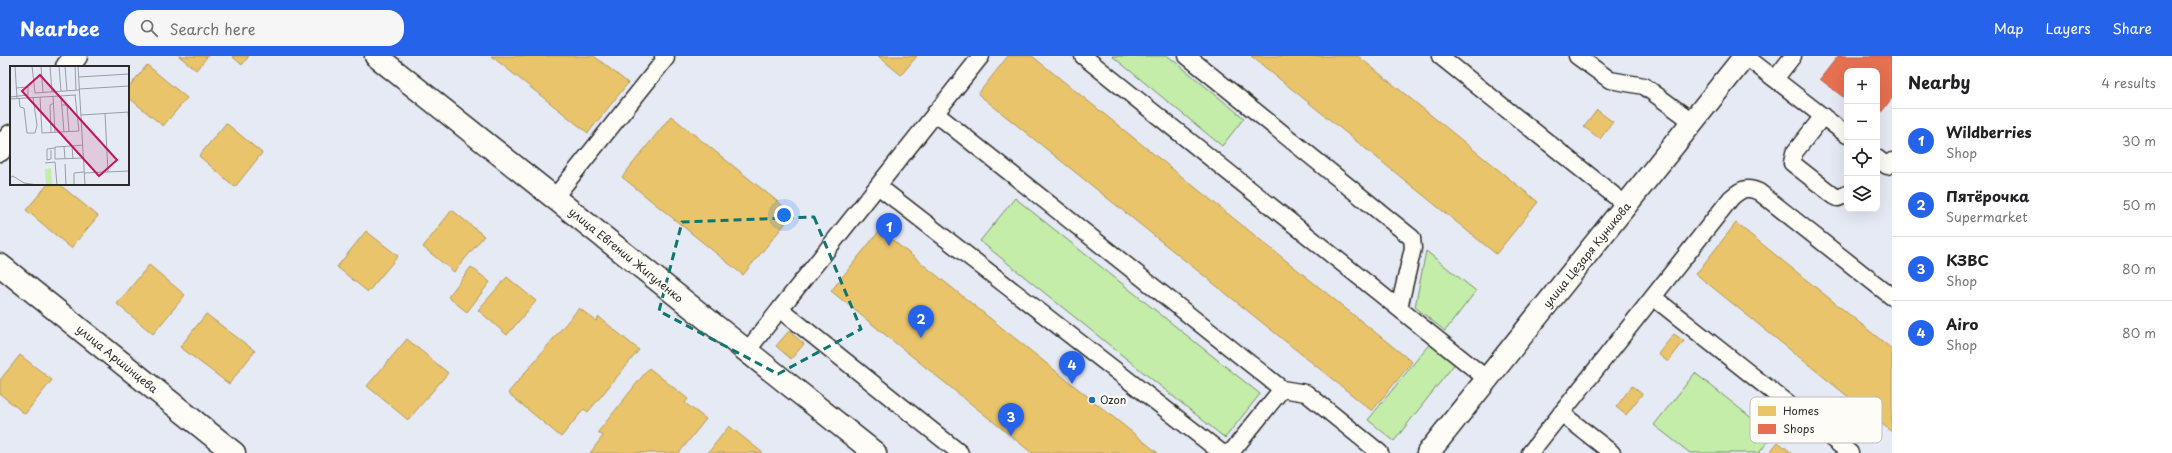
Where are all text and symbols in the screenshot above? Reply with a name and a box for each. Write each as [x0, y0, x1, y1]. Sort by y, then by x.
search box [124, 10, 404, 46]
text: Nearbee [20, 14, 100, 42]
icon: search [138, 17, 160, 39]
text: Search here [170, 17, 255, 40]
text: Map [1994, 18, 2024, 39]
text: Layers [2046, 18, 2091, 39]
text: Share [2113, 18, 2152, 39]
inset map [10, 66, 129, 185]
map controls [1844, 68, 1880, 212]
button: + [1844, 68, 1880, 104]
text: Nearby [1908, 69, 1970, 95]
text: 4 results [2102, 73, 2156, 92]
button: − [1844, 104, 1880, 140]
text: Wildberries [1946, 120, 2032, 143]
text: 1 [1918, 131, 1924, 150]
text: 30 m [2122, 131, 2156, 150]
button: locate [1844, 140, 1880, 176]
text: Shop [1946, 143, 1977, 162]
button: layers [1844, 176, 1880, 212]
text: Пятёрочка [1946, 184, 2029, 207]
text: 2 [1916, 195, 1926, 214]
text: 50 m [2122, 195, 2156, 214]
street label: улица Цезаря Куникова [1539, 198, 1635, 311]
street label: улица Евгении Жигуленко [566, 203, 687, 306]
your location [774, 205, 794, 225]
text: Supermarket [1946, 207, 2028, 226]
pin: 1 [876, 213, 902, 246]
text: КЗВС [1946, 248, 1989, 271]
text: 3 [1917, 259, 1925, 278]
text: 80 m [2122, 259, 2156, 278]
text: Shop [1946, 271, 1977, 290]
pin: 2 [908, 305, 934, 338]
text: Airo [1946, 312, 1978, 335]
street label: улица Аршинцева [73, 320, 162, 397]
text: 4 [1917, 323, 1925, 342]
text: 80 m [2122, 323, 2156, 342]
text: Shop [1946, 335, 1977, 354]
pin: 4 [1059, 351, 1085, 384]
place label: Ozon [1100, 391, 1126, 408]
marker: Ozon [1087, 395, 1097, 405]
legend [1750, 397, 1882, 443]
text: Homes [1783, 402, 1819, 419]
pin: 3 [998, 403, 1024, 436]
text: Shops [1783, 420, 1814, 437]

